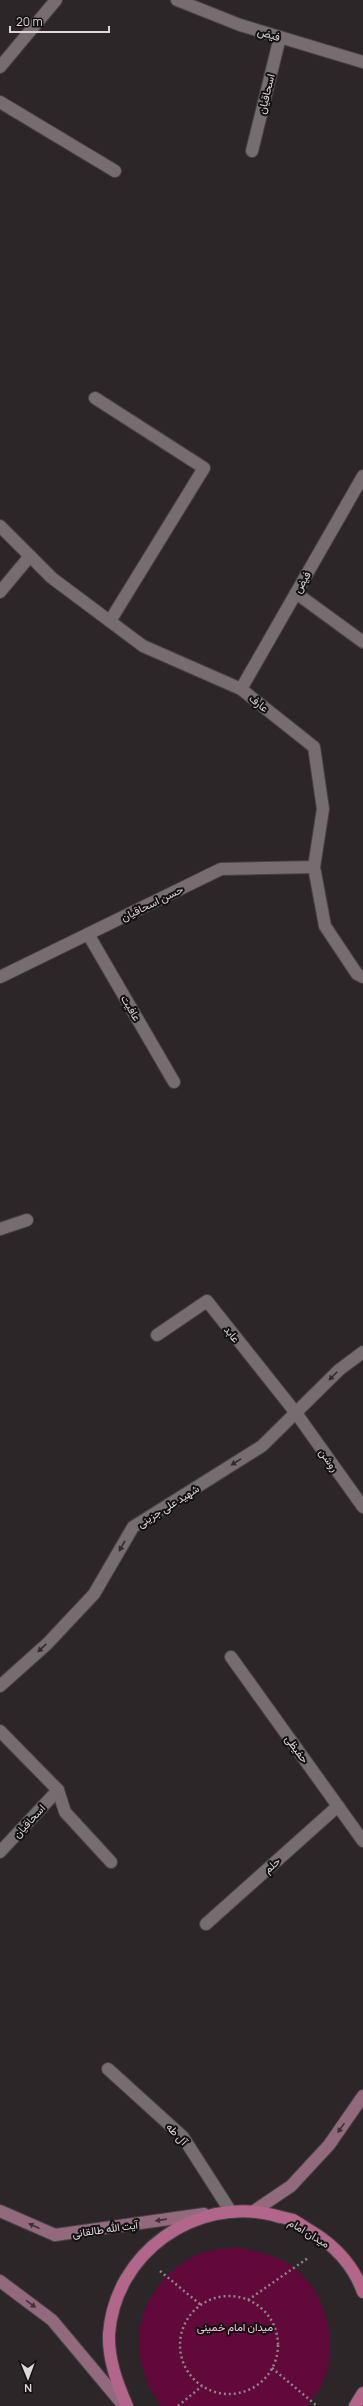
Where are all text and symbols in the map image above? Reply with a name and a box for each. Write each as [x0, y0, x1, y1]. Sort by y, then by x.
scale bar [10, 8, 109, 34]
text: 20 m [16, 13, 43, 30]
street label: فیض [256, 23, 282, 44]
street label: اسحاقیان [253, 72, 278, 116]
street label: فیض [289, 568, 314, 595]
street label: عارف [246, 690, 272, 715]
street label: حسن اسحاقیان [118, 881, 186, 924]
street label: عافیت [118, 992, 145, 1024]
street label: عابد [221, 1322, 244, 1345]
one-way arrow [328, 1371, 338, 1381]
street label: روشن [316, 1445, 343, 1474]
one-way arrow [230, 1459, 242, 1466]
street label: شهید علی جزینی [134, 1480, 202, 1531]
one-way arrow [118, 1540, 125, 1552]
one-way arrow [37, 1643, 47, 1652]
street label: حفیظی [282, 1732, 313, 1766]
street label: اسحاقیان [9, 1801, 48, 1841]
street label: حلم [260, 1853, 284, 1877]
street label: آل طه [163, 2119, 192, 2149]
one-way arrow [337, 2123, 345, 2134]
street label: میدان امام [285, 2214, 333, 2252]
street label: آیت الله طالقانی [71, 2216, 140, 2241]
one-way arrow [155, 2217, 167, 2223]
one-way arrow [29, 2223, 40, 2229]
one-way arrow [26, 2300, 37, 2309]
park label: میدان امام خمینی [197, 2319, 273, 2335]
north arrow [8, 2358, 48, 2398]
text: N [24, 2381, 32, 2396]

